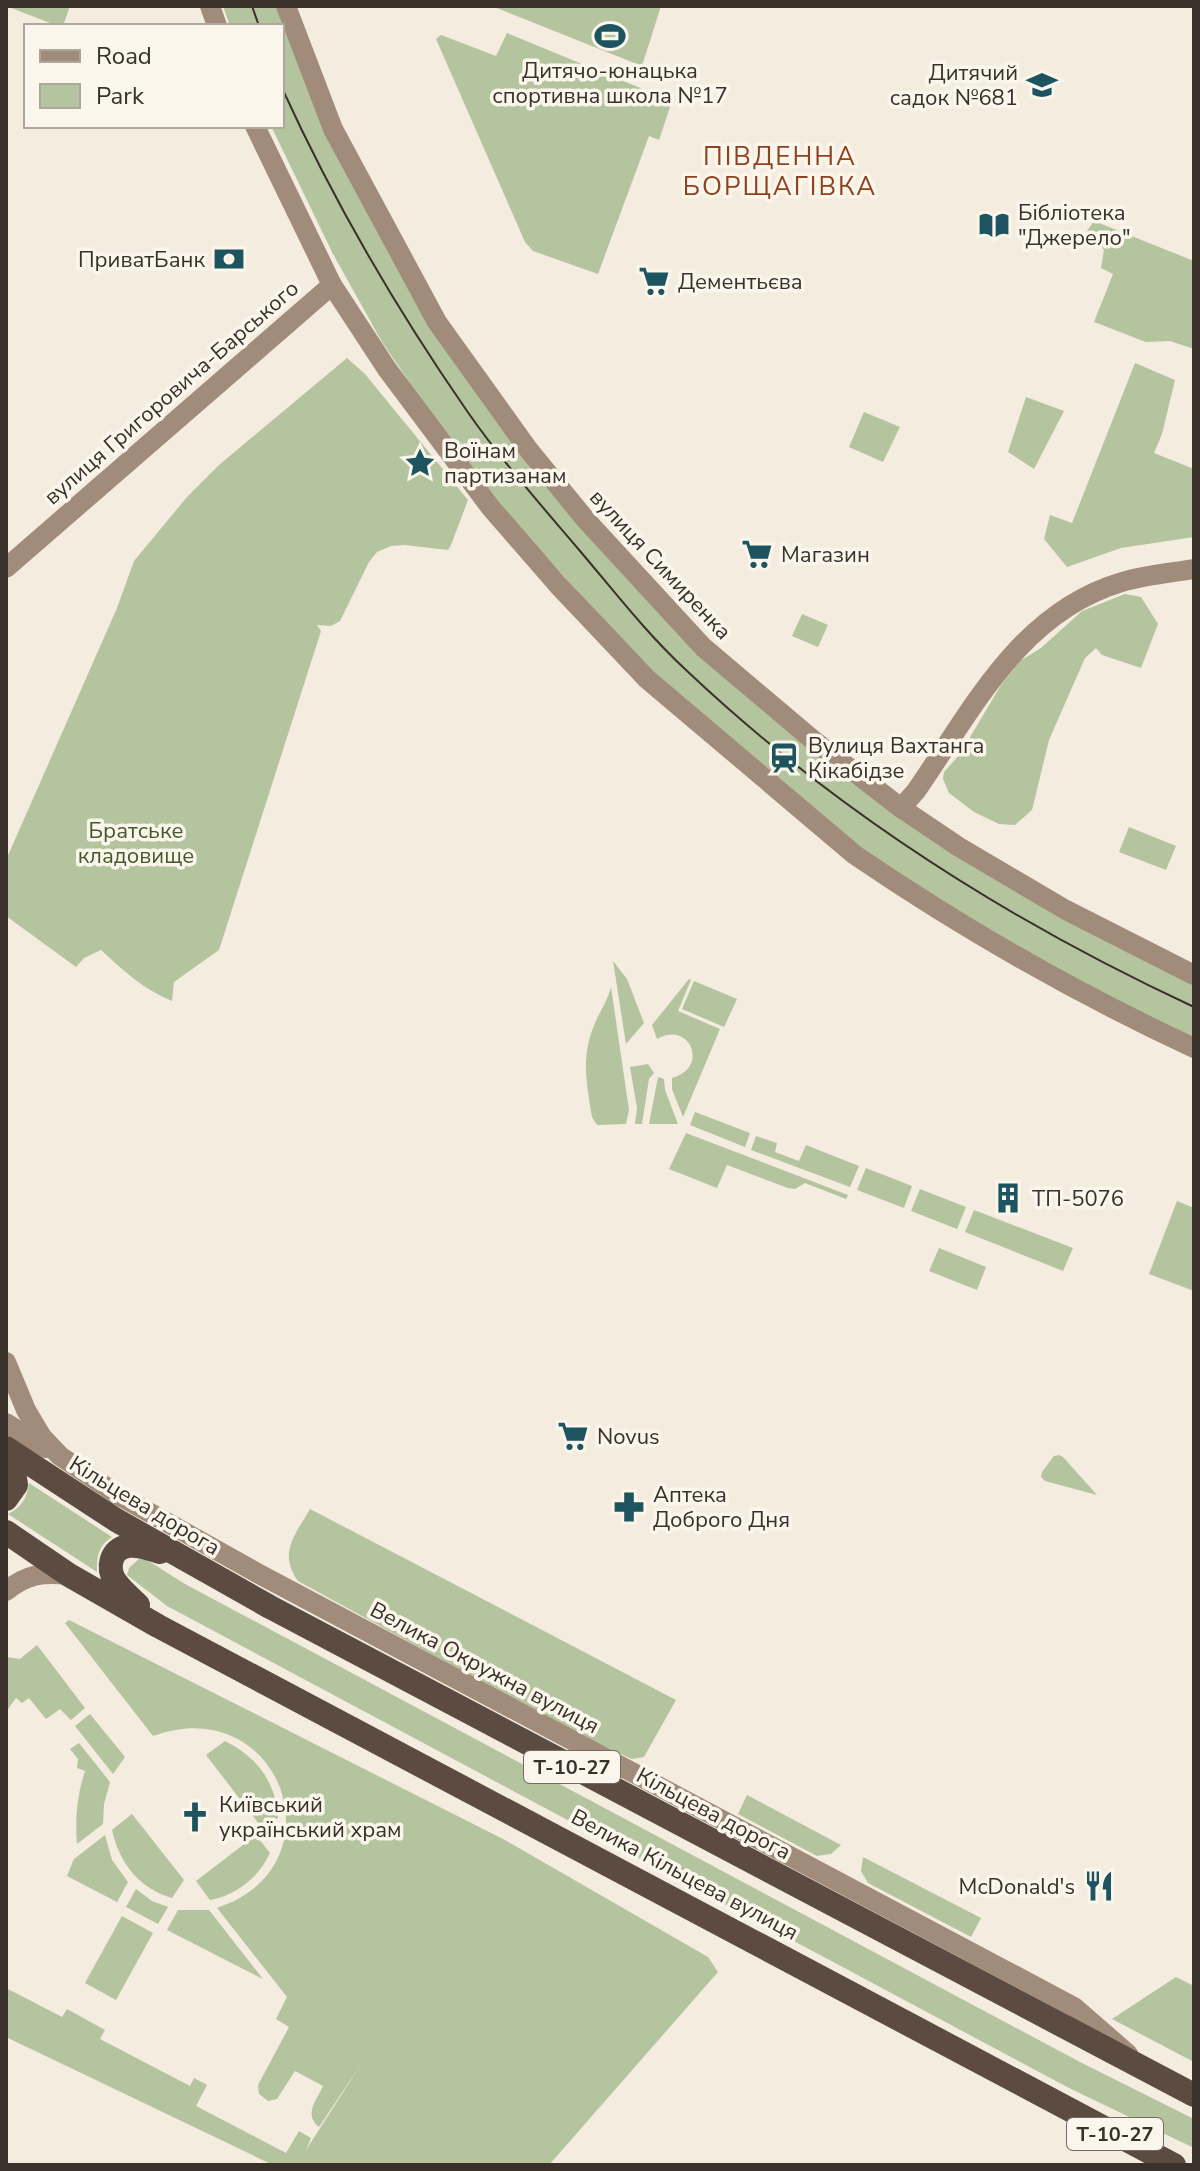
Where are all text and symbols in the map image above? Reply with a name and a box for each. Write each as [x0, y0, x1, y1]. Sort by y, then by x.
sports icon: Дитячо-юнацька спортивна школа №17 [593, 19, 627, 53]
legend [24, 24, 284, 128]
text: Road [96, 40, 152, 72]
place label: Дитячо-юнацька спортивна школа №17 [492, 56, 728, 111]
place label: Дитячий садок №681 [890, 58, 1018, 113]
school or university icon: Дитячий садок №681 [1025, 68, 1059, 102]
text: Park [96, 80, 145, 112]
district label: ПІВДЕННА БОРЩАГІВКА [683, 139, 877, 204]
place label: Бібліотека "Джерело" [1018, 198, 1131, 253]
library icon: Бібліотека "Джерело" [977, 208, 1011, 242]
bank icon: ПриватБанк [212, 242, 246, 276]
place label: ПриватБанк [78, 245, 205, 275]
supermarket icon: Дементьєва [637, 264, 671, 298]
place label: Дементьєва [678, 267, 803, 297]
street label: вулиця Григоровича-Барського [38, 274, 305, 512]
place label: Воїнам партизанам [444, 436, 566, 491]
place icon: Воїнам партизанам [403, 446, 437, 480]
street label: вулиця Симиренка [583, 483, 738, 646]
supermarket icon: Магазин [740, 537, 774, 571]
place label: Магазин [781, 540, 870, 570]
place label: Вулиця Вахтанга Кікабідзе [808, 731, 984, 786]
station icon: Вулиця Вахтанга Кікабідзе [767, 741, 801, 775]
park label: Братське кладовище [78, 816, 194, 871]
building icon: ТП-5076 [991, 1181, 1025, 1215]
place label: ТП-5076 [1032, 1184, 1124, 1214]
supermarket icon: Novus [556, 1419, 590, 1453]
place label: Novus [597, 1422, 660, 1452]
street label: Кільцева дорога [64, 1449, 225, 1563]
place label: Аптека Доброго Дня [653, 1480, 790, 1535]
pharmacy icon: Аптека Доброго Дня [612, 1490, 646, 1524]
street label: Велика Окружна вулиця [365, 1595, 604, 1741]
road number: Т-10-27 [524, 1751, 620, 1783]
street label: Кільцева дорога [631, 1761, 796, 1867]
place label: Київський український храм [219, 1790, 402, 1845]
church icon: Київський український храм [178, 1800, 212, 1834]
street label: Велика Кільцева вулиця [566, 1802, 803, 1948]
restaurant icon: McDonald's [1082, 1869, 1116, 1903]
place label: McDonald's [959, 1872, 1075, 1902]
road number: Т-10-27 [1067, 2118, 1163, 2150]

